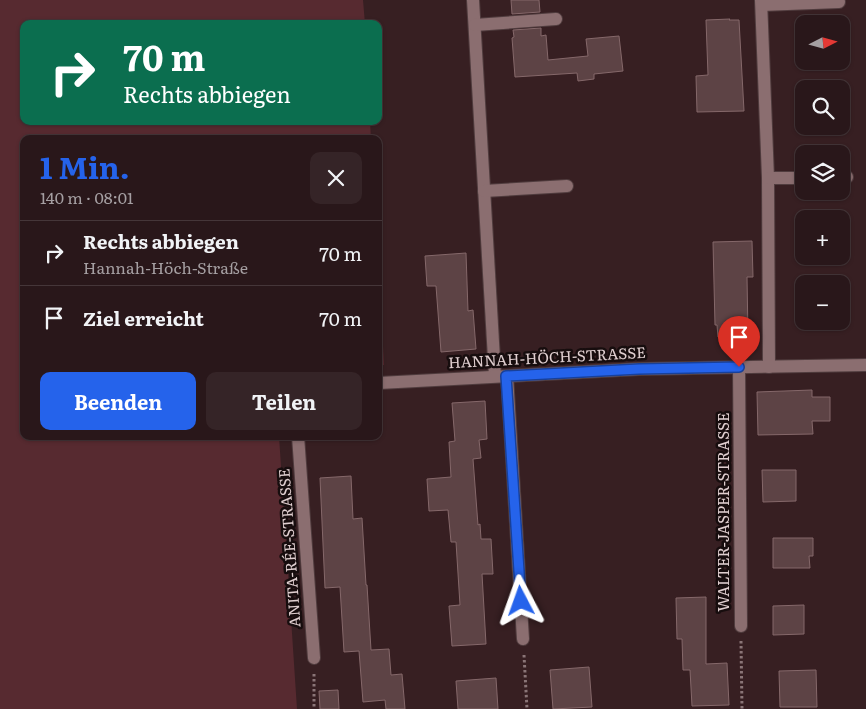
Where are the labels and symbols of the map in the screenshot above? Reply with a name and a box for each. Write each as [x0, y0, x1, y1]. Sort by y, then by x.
north arrow [795, 15, 850, 70]
pin [718, 316, 760, 367]
street label: HANNAH-HÖCH-STRASSE [448, 340, 646, 373]
street label: WALTER-JASPER-STRASSE [711, 412, 734, 612]
street label: ANITA-RÉE-STRASSE [271, 468, 306, 628]
position arrow [494, 574, 546, 626]

